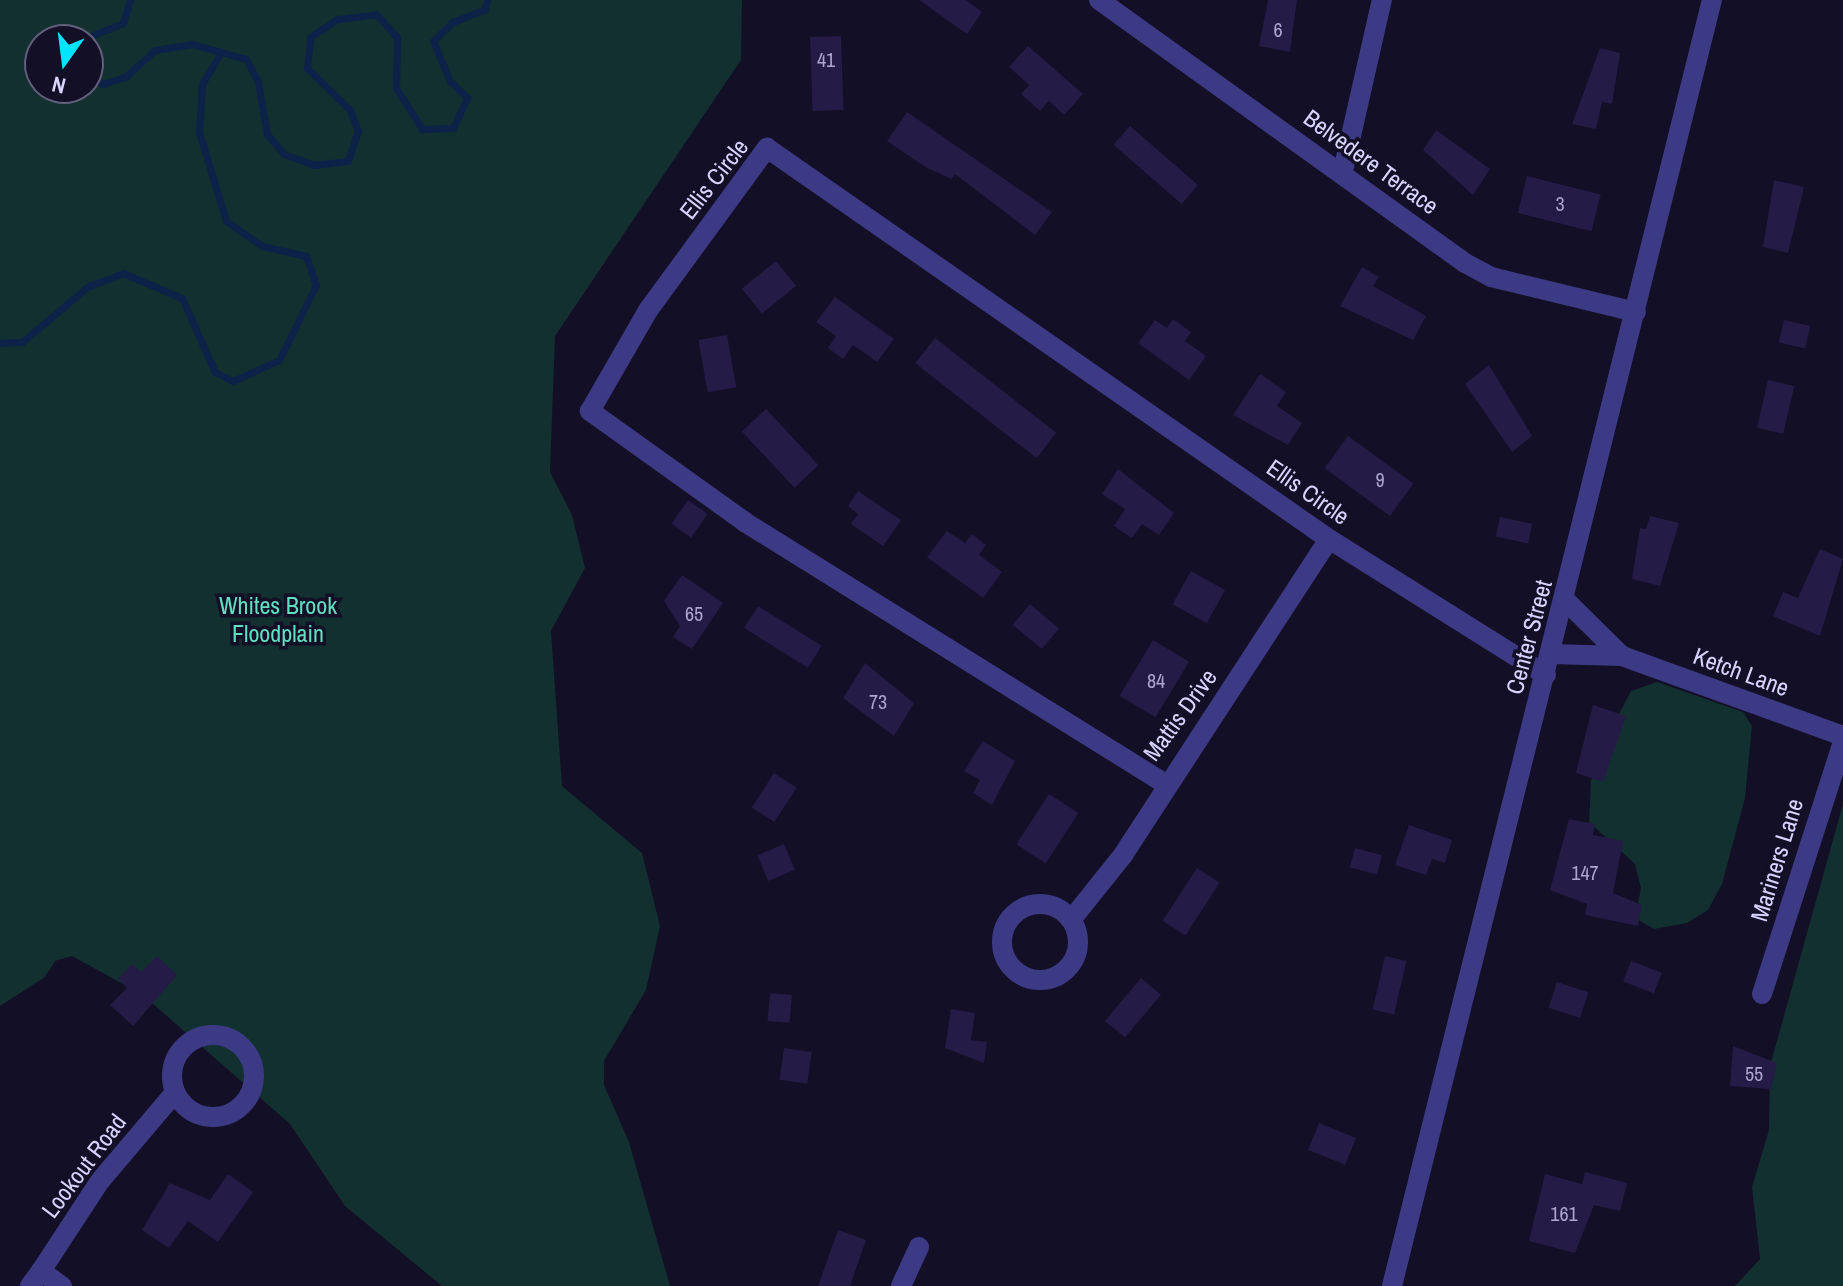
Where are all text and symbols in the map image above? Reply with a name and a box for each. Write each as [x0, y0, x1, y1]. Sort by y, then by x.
house number: 6 [1273, 17, 1283, 41]
north arrow [24, 24, 104, 104]
house number: 41 [817, 47, 835, 71]
text: N [49, 69, 69, 101]
street label: Belvedere Terrace [1298, 103, 1444, 221]
street label: Ellis Circle [674, 133, 754, 225]
house number: 3 [1555, 191, 1565, 215]
street label: Ellis Circle [1261, 453, 1355, 531]
house number: 9 [1375, 467, 1385, 491]
street label: Center Street [1500, 577, 1558, 697]
park label: Whites Brook Floodplain [219, 592, 337, 648]
house number: 65 [685, 601, 703, 625]
street label: Ketch Lane [1689, 641, 1793, 703]
street label: Mattis Drive [1137, 664, 1223, 766]
house number: 84 [1147, 668, 1165, 692]
house number: 73 [869, 689, 887, 713]
street label: Mariners Lane [1745, 795, 1809, 925]
house number: 147 [1571, 860, 1599, 884]
house number: 55 [1745, 1061, 1763, 1085]
street label: Lookout Road [36, 1108, 132, 1224]
house number: 161 [1550, 1201, 1578, 1225]

